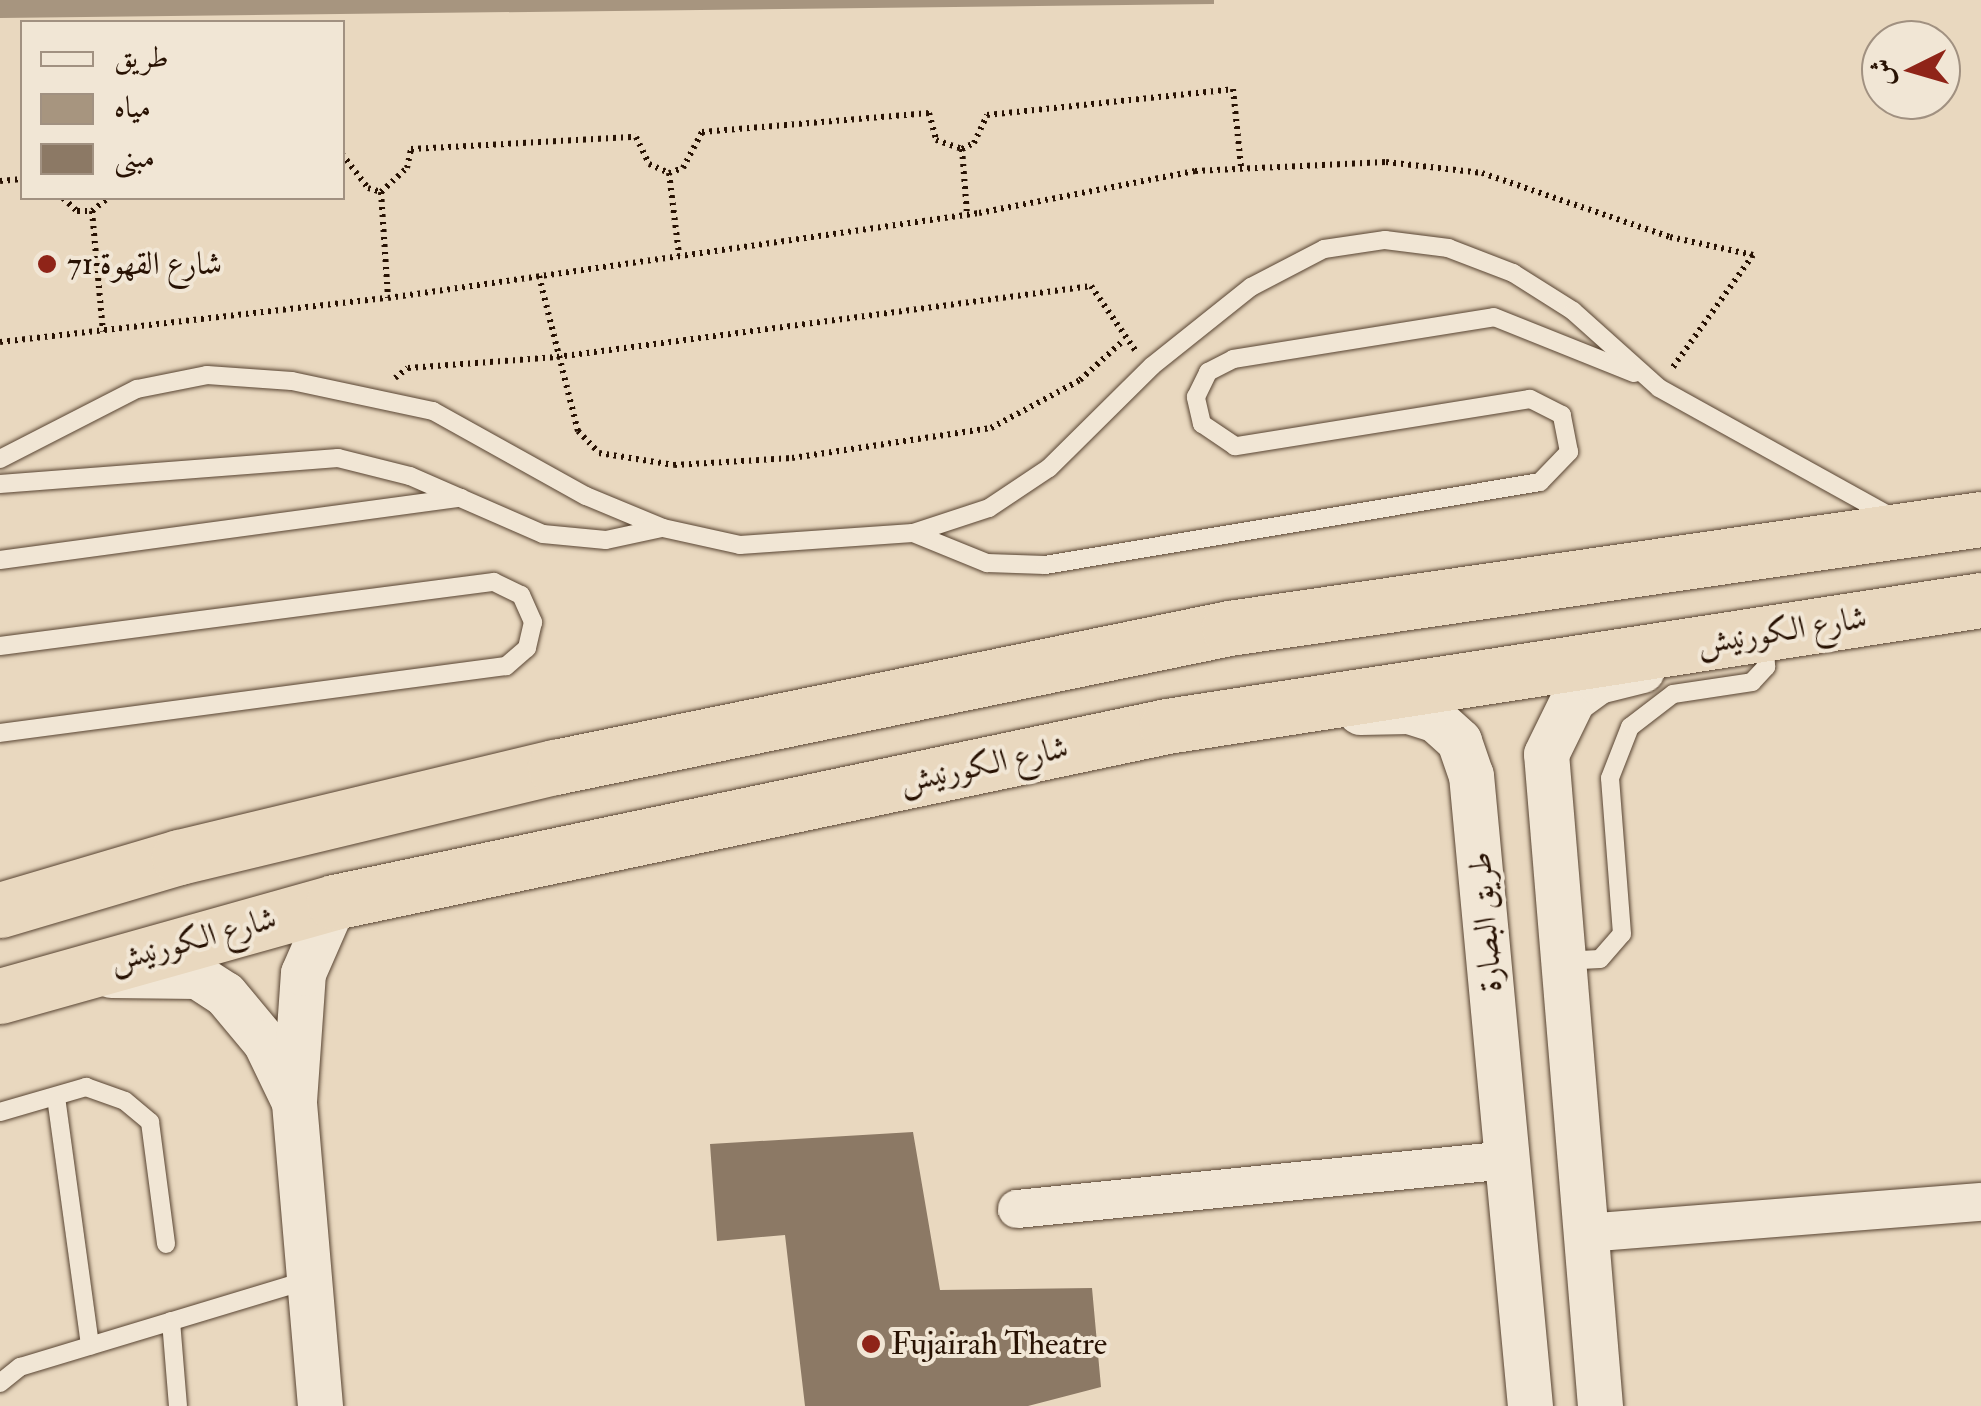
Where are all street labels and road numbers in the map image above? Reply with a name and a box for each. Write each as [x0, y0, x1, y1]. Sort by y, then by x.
street label: شارع الكورنيش [1694, 599, 1870, 663]
street label: شارع الكورنيش [896, 728, 1072, 802]
street label: طريق البصارة [1461, 850, 1511, 994]
street label: شارع الكورنيش [105, 899, 281, 981]

